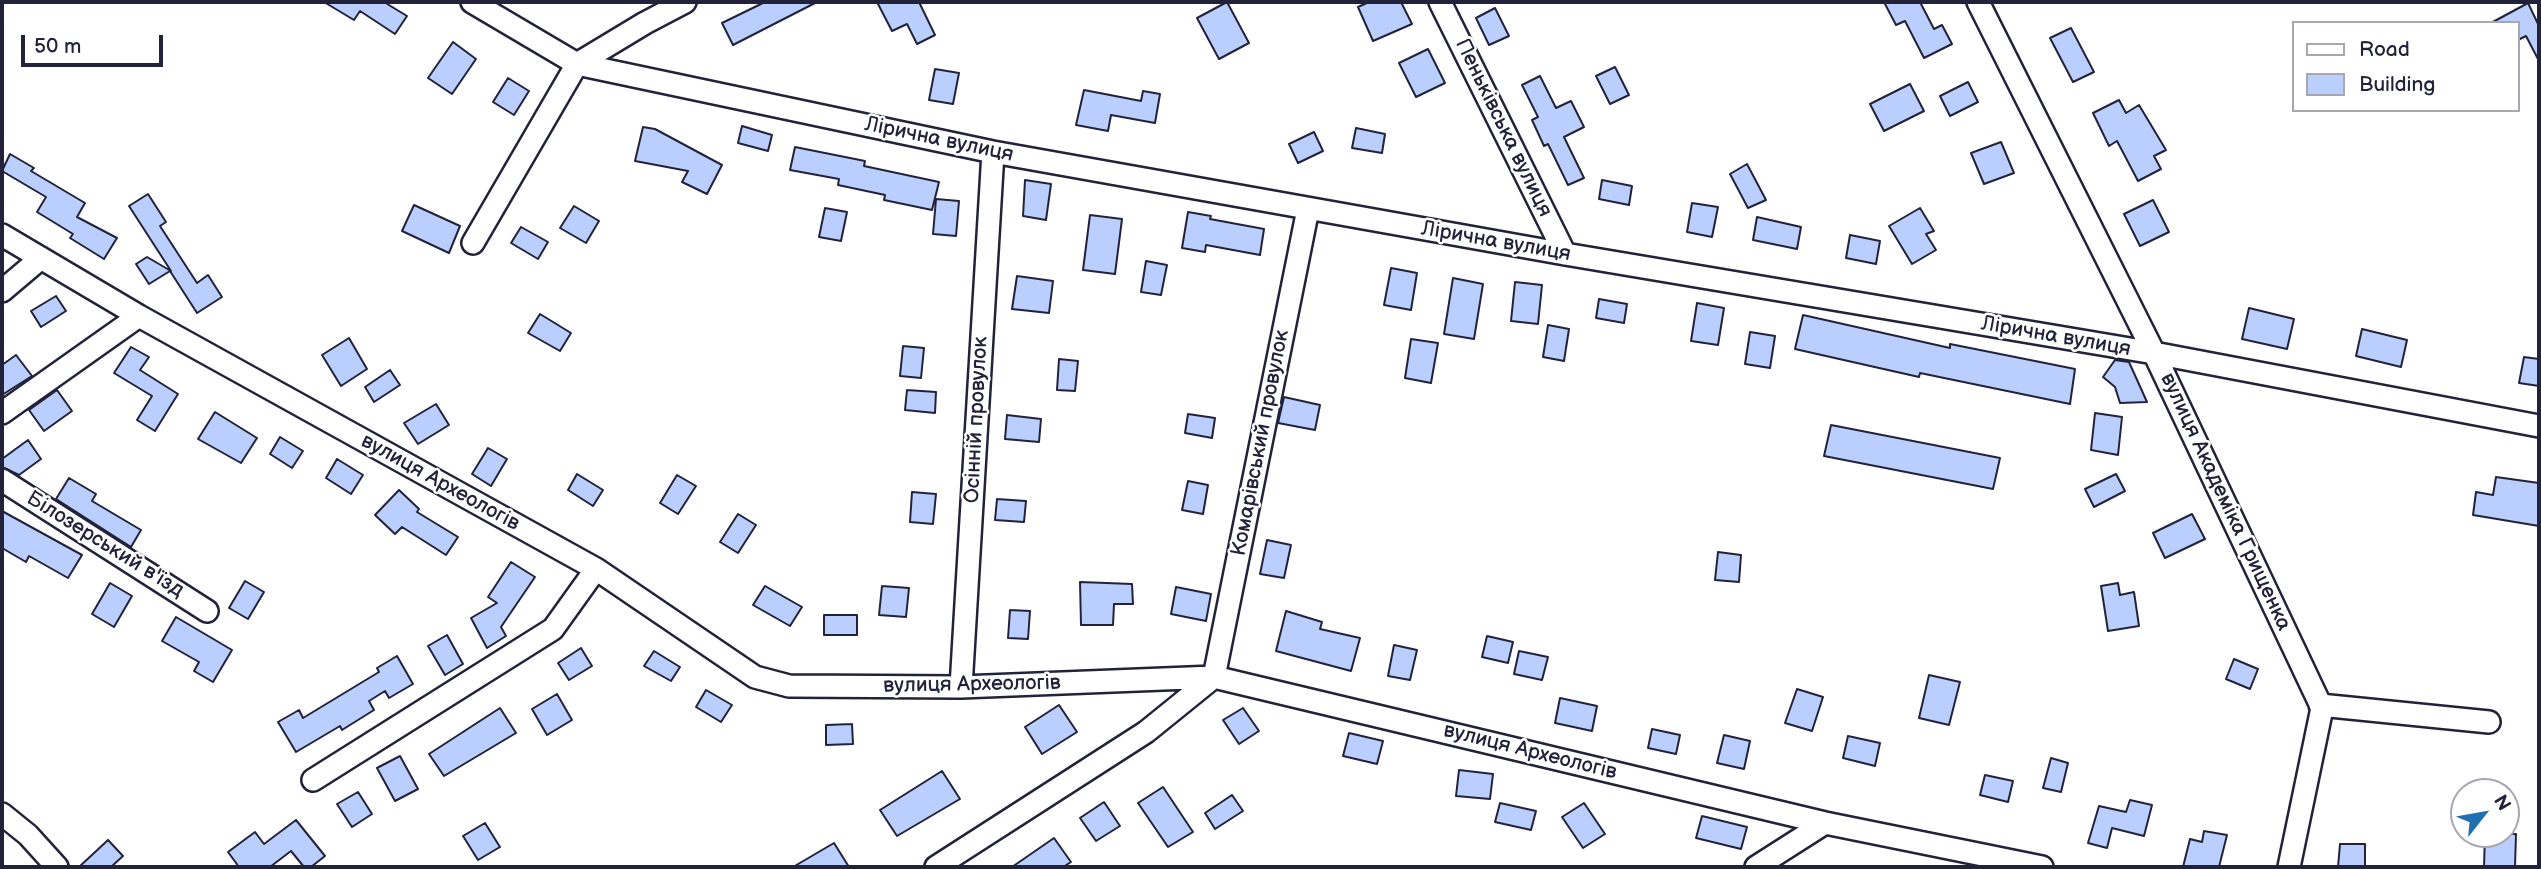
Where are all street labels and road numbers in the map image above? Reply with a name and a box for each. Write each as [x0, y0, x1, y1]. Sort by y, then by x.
street label: Пеньківська вулиця [1449, 35, 1557, 221]
street label: Лірична вулиця [862, 112, 1016, 168]
street label: Лірична вулиця [1419, 216, 1573, 268]
street label: Лірична вулиця [1979, 311, 2133, 363]
street label: Комарівський провулок [1227, 328, 1295, 558]
street label: Осінній провулок [960, 336, 994, 504]
street label: вулиця Академіка Грищенка [2154, 369, 2296, 635]
street label: вулиця Археологів [356, 429, 524, 537]
street label: Білозерський в'їзд [22, 486, 188, 604]
street label: вулиця Археологів [883, 671, 1061, 699]
street label: вулиця Археологів [1441, 718, 1619, 786]

